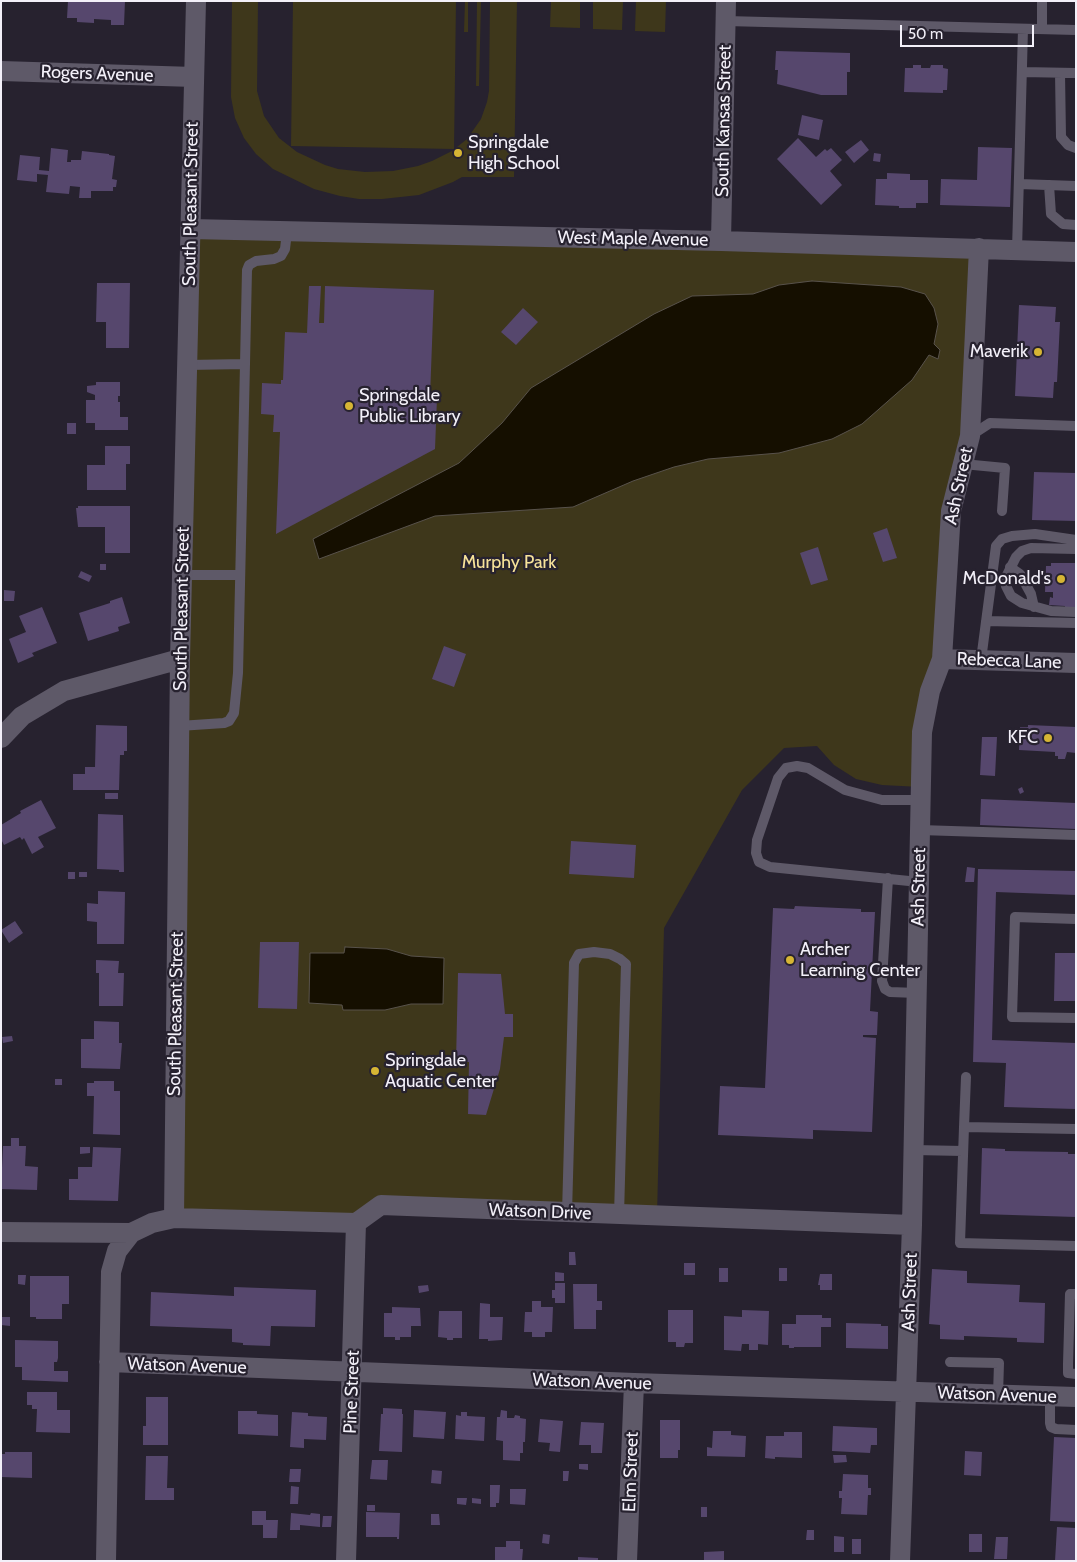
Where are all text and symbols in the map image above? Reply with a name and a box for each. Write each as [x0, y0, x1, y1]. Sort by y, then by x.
scale bar [902, 15, 1036, 47]
text: 50 m [908, 25, 943, 43]
street label: South Kansas Street [712, 45, 736, 197]
street label: Rogers Avenue [40, 61, 154, 87]
street label: South Pleasant Street [179, 122, 203, 286]
place label: Springdale High School [468, 132, 560, 174]
marker: Springdale High School [452, 147, 464, 159]
street label: West Maple Avenue [557, 227, 709, 251]
place label: Maverik [970, 341, 1028, 363]
marker: Maverik [1032, 346, 1044, 358]
place label: Springdale Public Library [359, 385, 461, 428]
marker: Springdale Public Library [343, 400, 355, 412]
street label: Ash Street [940, 445, 978, 527]
street label: South Pleasant Street [170, 527, 194, 691]
park label: Murphy Park [462, 552, 556, 574]
place label: McDonald's [963, 568, 1051, 590]
marker: McDonald's [1055, 573, 1067, 585]
street label: Rebecca Lane [956, 648, 1062, 674]
place label: KFC [1007, 727, 1038, 749]
marker: KFC [1042, 732, 1054, 744]
street label: Ash Street [908, 848, 930, 926]
street label: South Pleasant Street [164, 932, 188, 1096]
place label: Archer Learning Center [800, 939, 920, 982]
marker: Archer Learning Center [784, 954, 796, 966]
place label: Springdale Aquatic Center [385, 1050, 497, 1092]
marker: Springdale Aquatic Center [369, 1065, 381, 1077]
street label: Watson Drive [488, 1199, 592, 1225]
street label: Ash Street [898, 1252, 922, 1332]
street label: Pine Street [340, 1350, 364, 1434]
street label: Watson Avenue [127, 1353, 247, 1379]
street label: Watson Avenue [532, 1369, 652, 1395]
street label: Watson Avenue [937, 1382, 1057, 1408]
street label: Elm Street [619, 1431, 643, 1513]

